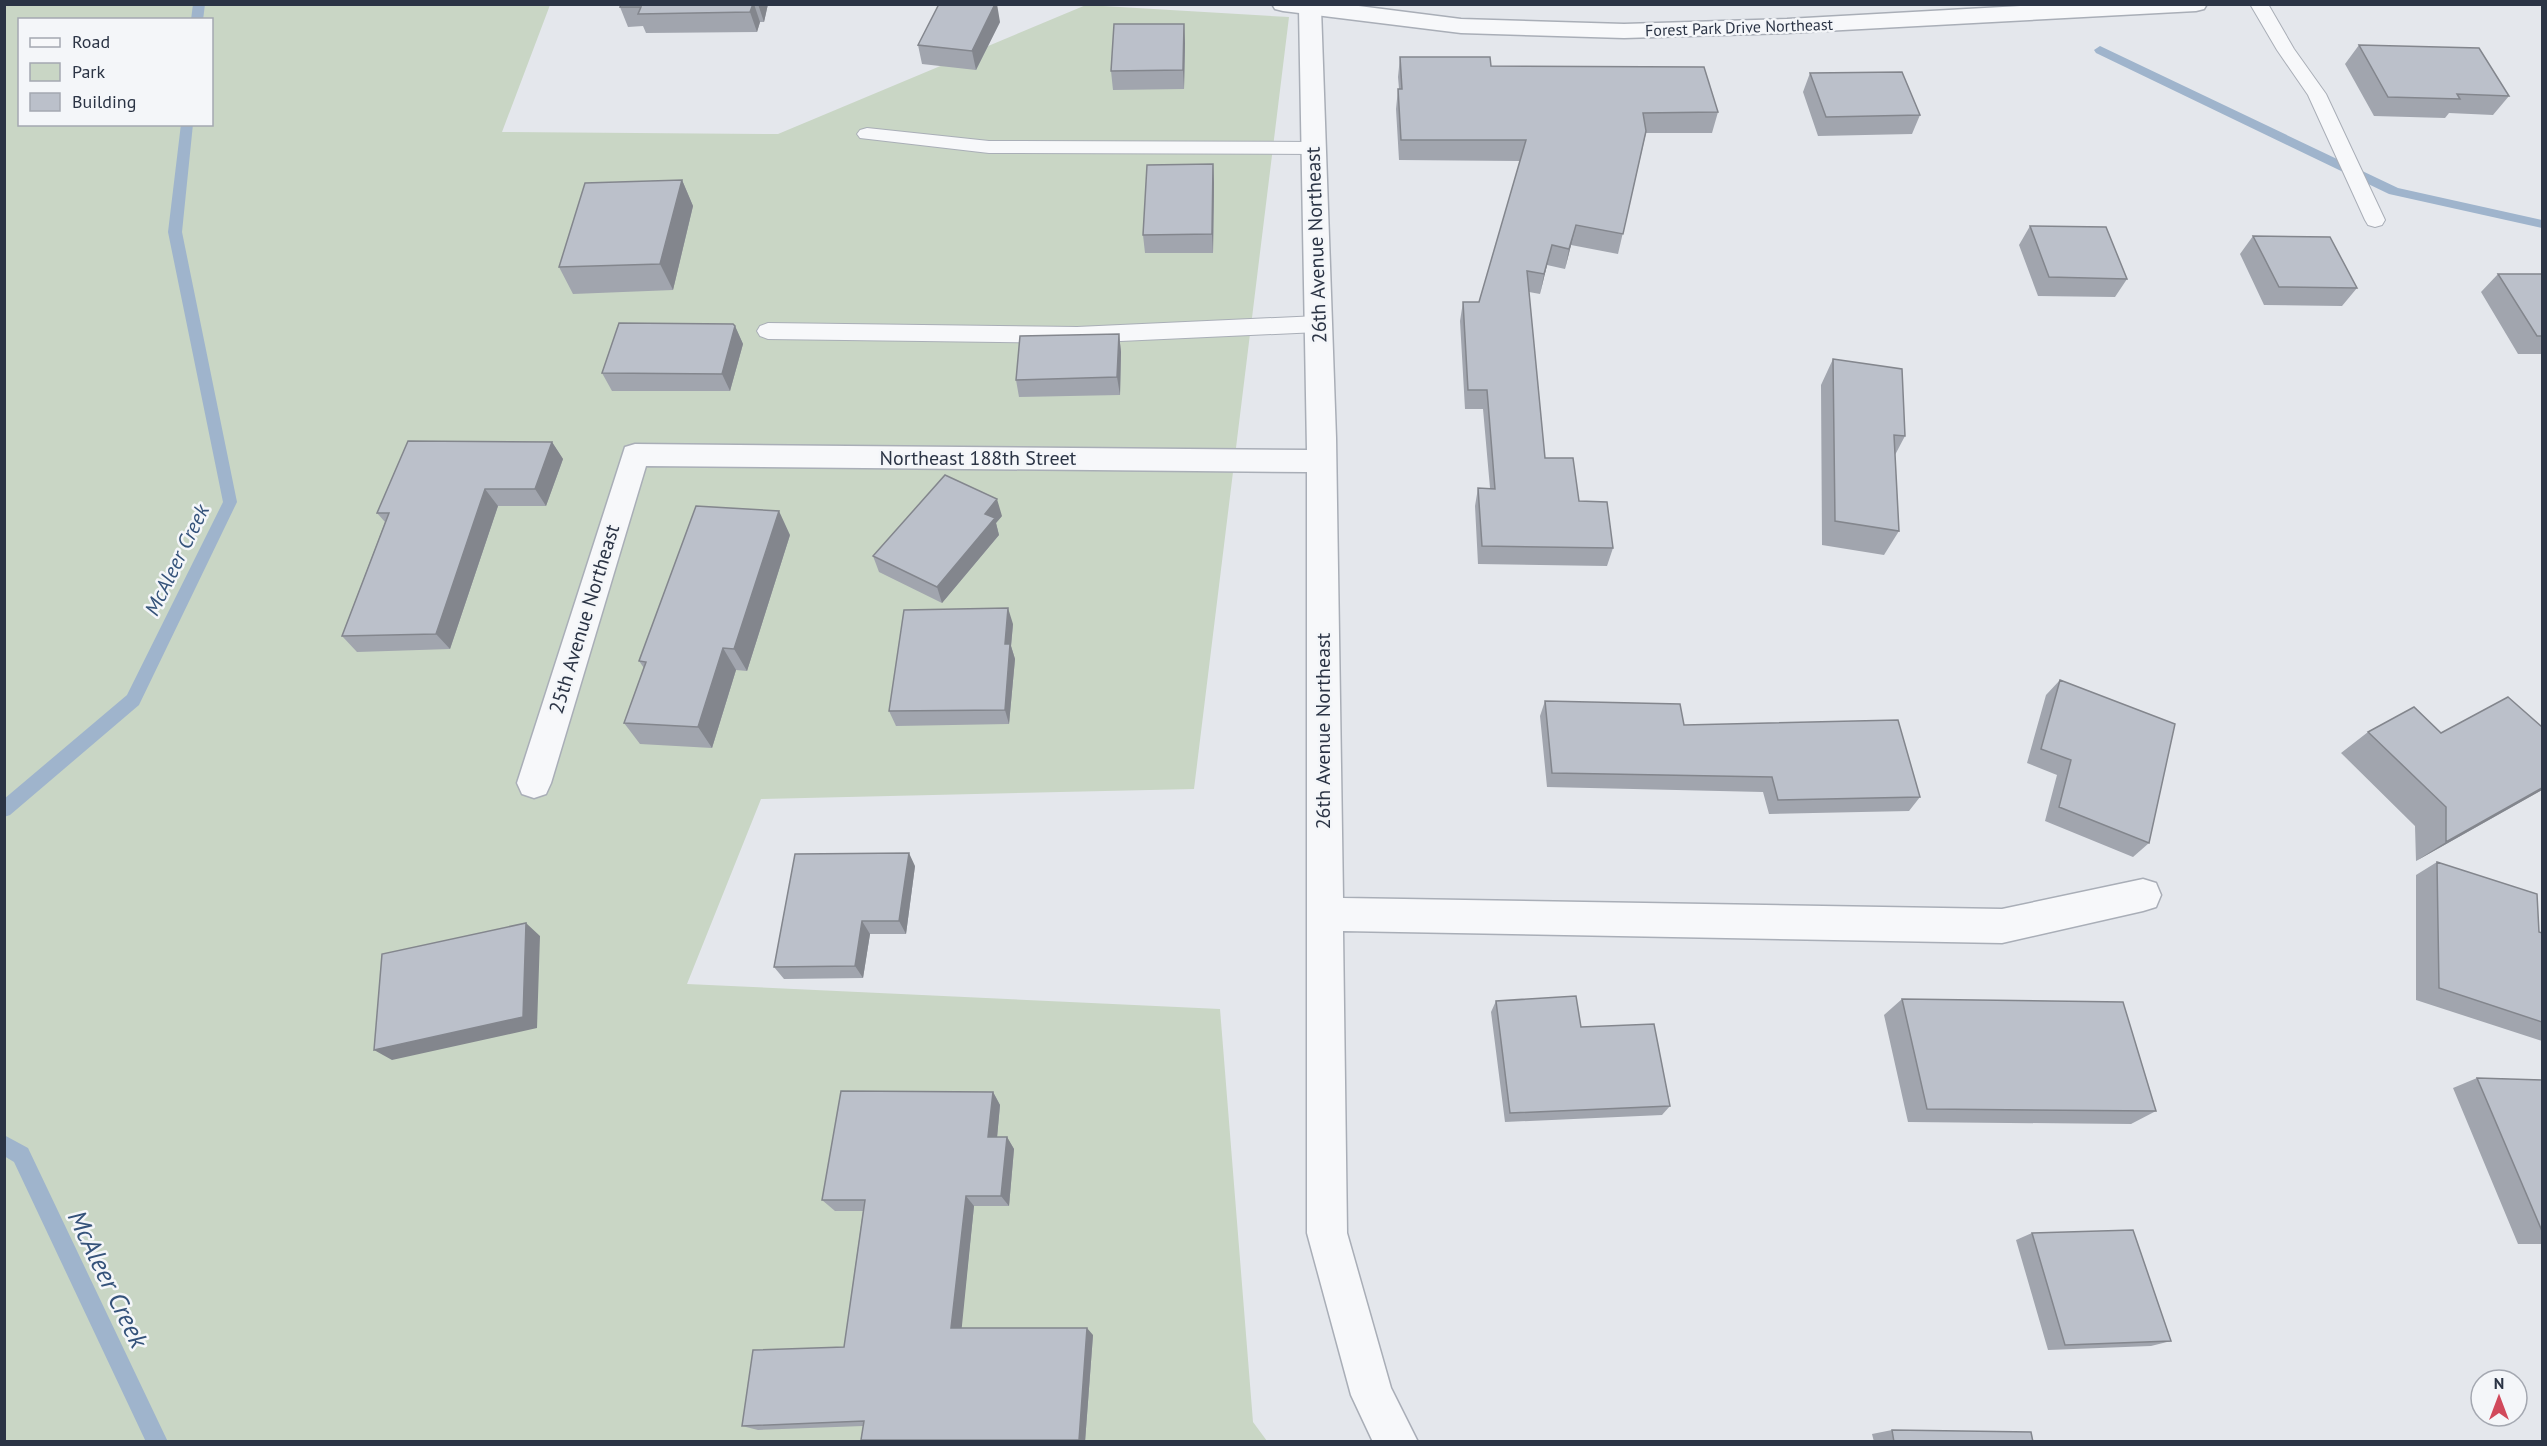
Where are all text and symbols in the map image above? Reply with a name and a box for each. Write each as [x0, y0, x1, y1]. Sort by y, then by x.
street label: Forest Park Drive Northeast [1645, 14, 1834, 40]
legend [18, 18, 213, 126]
text: Road [72, 30, 110, 53]
text: Park [72, 60, 105, 83]
text: Building [72, 90, 136, 113]
street label: 26th Avenue Northeast [1300, 146, 1332, 344]
street label: Northeast 188th Street [880, 445, 1077, 471]
water label: McAleer Creek [138, 498, 216, 620]
street label: 25th Avenue Northeast [543, 521, 625, 717]
street label: 26th Avenue Northeast [1310, 632, 1336, 829]
water label: McAleer Creek [61, 1205, 157, 1354]
north arrow [2469, 1368, 2529, 1428]
text: N [2494, 1373, 2504, 1393]

